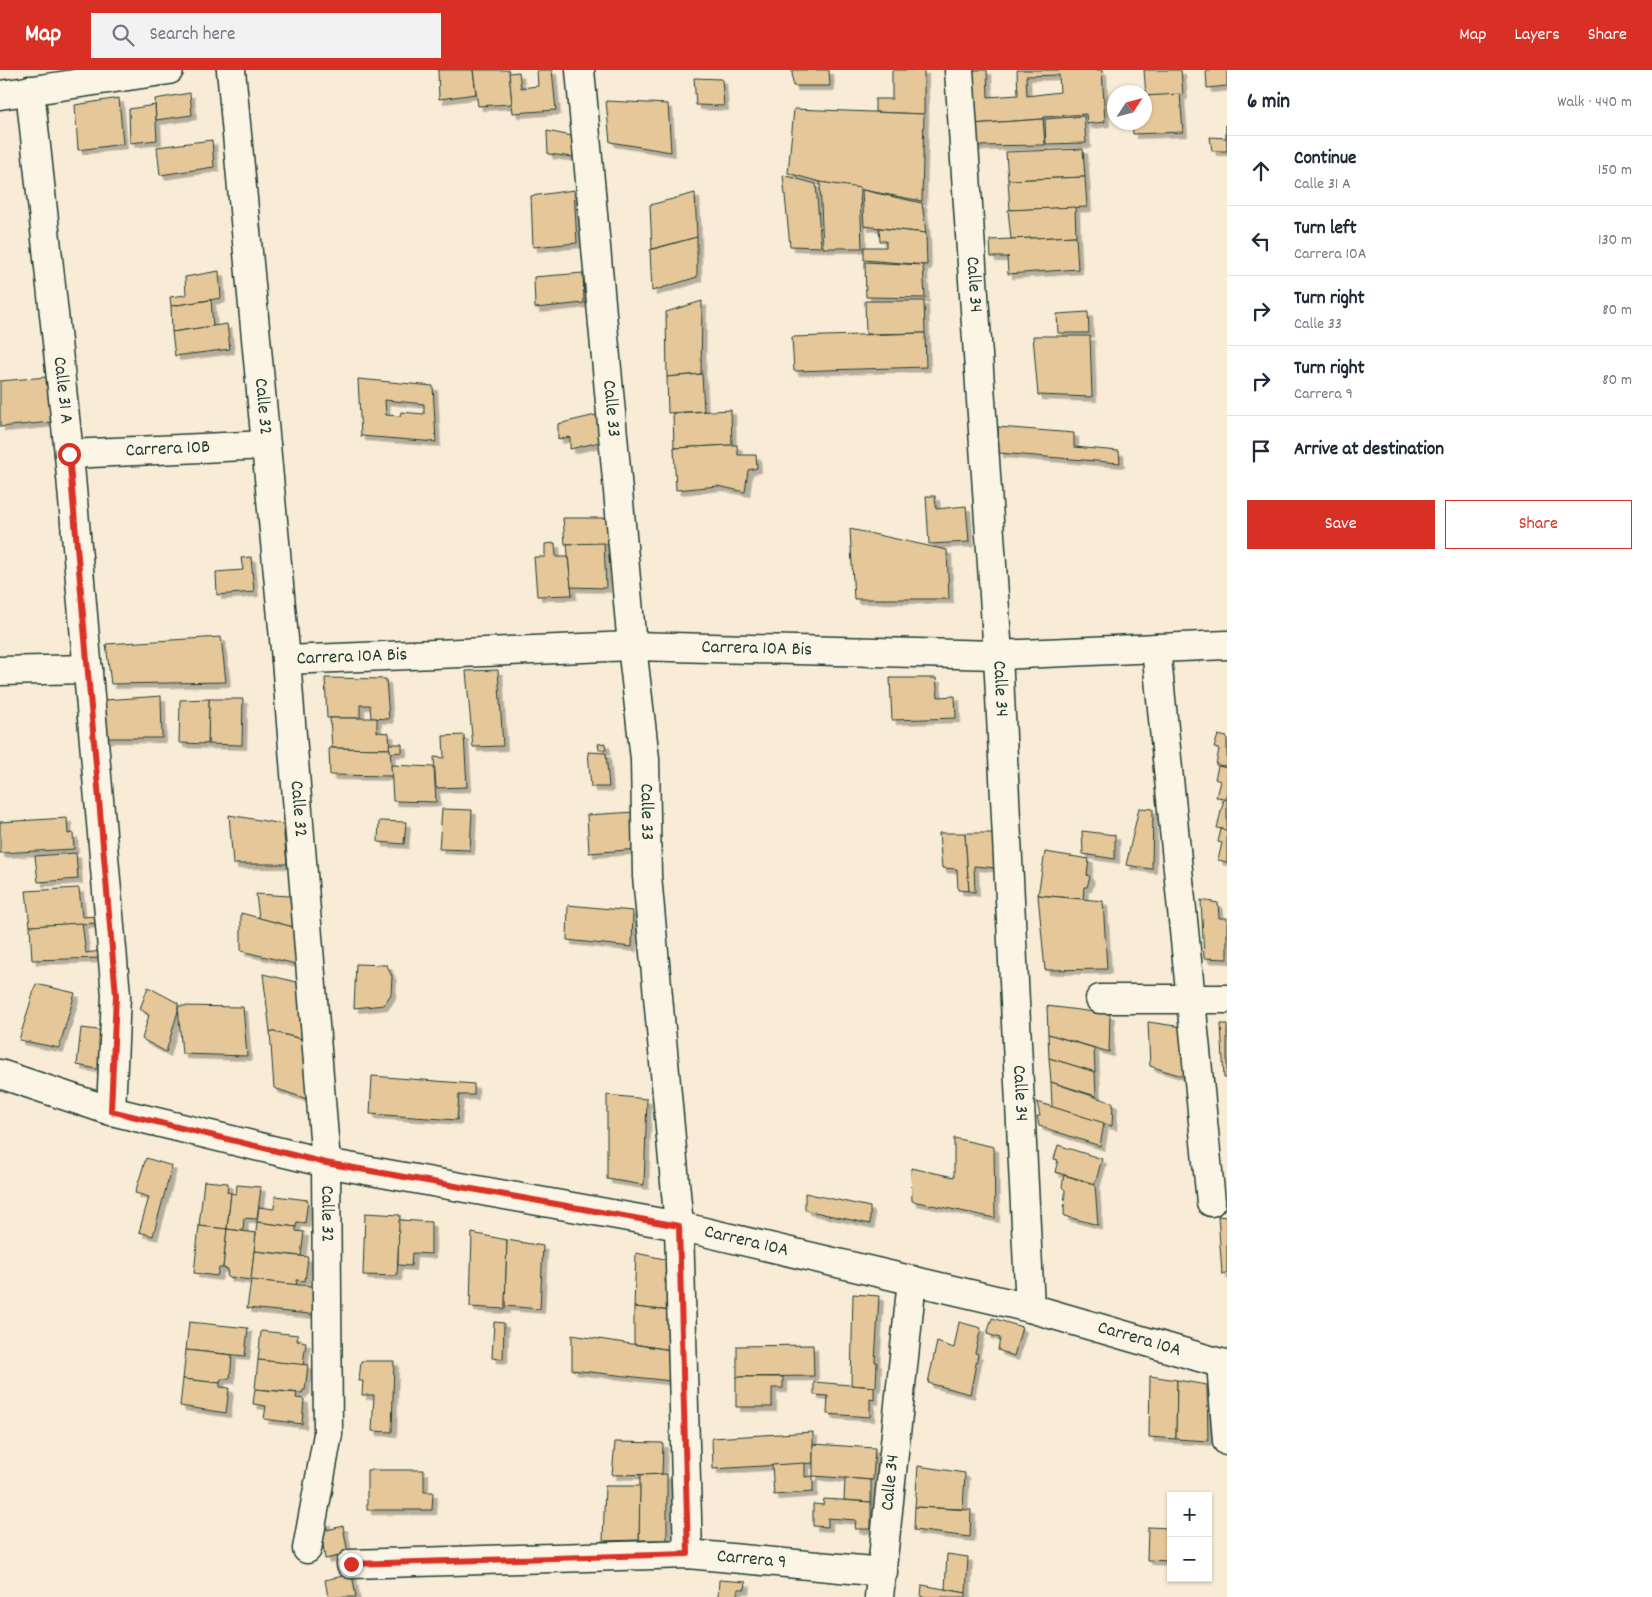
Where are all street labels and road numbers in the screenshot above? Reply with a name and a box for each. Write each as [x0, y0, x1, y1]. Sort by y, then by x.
street label: Calle 34 [958, 255, 989, 314]
street label: Calle 31 A [45, 355, 79, 425]
street label: Calle 32 [246, 377, 278, 436]
street label: Calle 33 [595, 379, 627, 438]
street label: Carrera 10B [125, 434, 211, 465]
street label: Carrera 10A Bis [701, 634, 812, 664]
street label: Carrera 10A Bis [296, 642, 408, 673]
street label: Calle 34 [985, 660, 1015, 718]
street label: Calle 32 [282, 780, 314, 838]
street label: Calle 33 [632, 783, 660, 841]
street label: Calle 34 [1005, 1064, 1034, 1122]
street label: Calle 32 [313, 1185, 340, 1242]
street label: Carrera 10A [701, 1219, 791, 1265]
street label: Carrera 10A [1094, 1315, 1184, 1365]
street label: Calle 34 [875, 1453, 907, 1512]
street label: Carrera 9 [716, 1543, 788, 1577]

